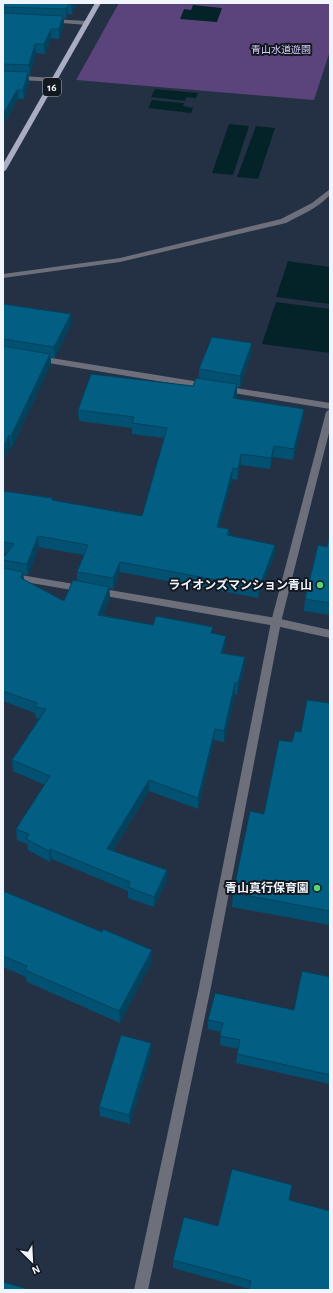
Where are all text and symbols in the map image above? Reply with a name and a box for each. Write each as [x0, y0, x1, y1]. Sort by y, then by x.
park label: 青山水道遊園 [251, 44, 311, 55]
road number: 16 [43, 78, 61, 96]
place label: ライオンズマンション青山 [168, 578, 312, 591]
marker: ライオンズマンション青山 [315, 580, 325, 590]
place label: 青山真行保育園 [225, 881, 309, 894]
marker: 青山真行保育園 [312, 883, 322, 893]
north arrow [12, 1241, 52, 1281]
text: N [30, 1263, 42, 1276]

